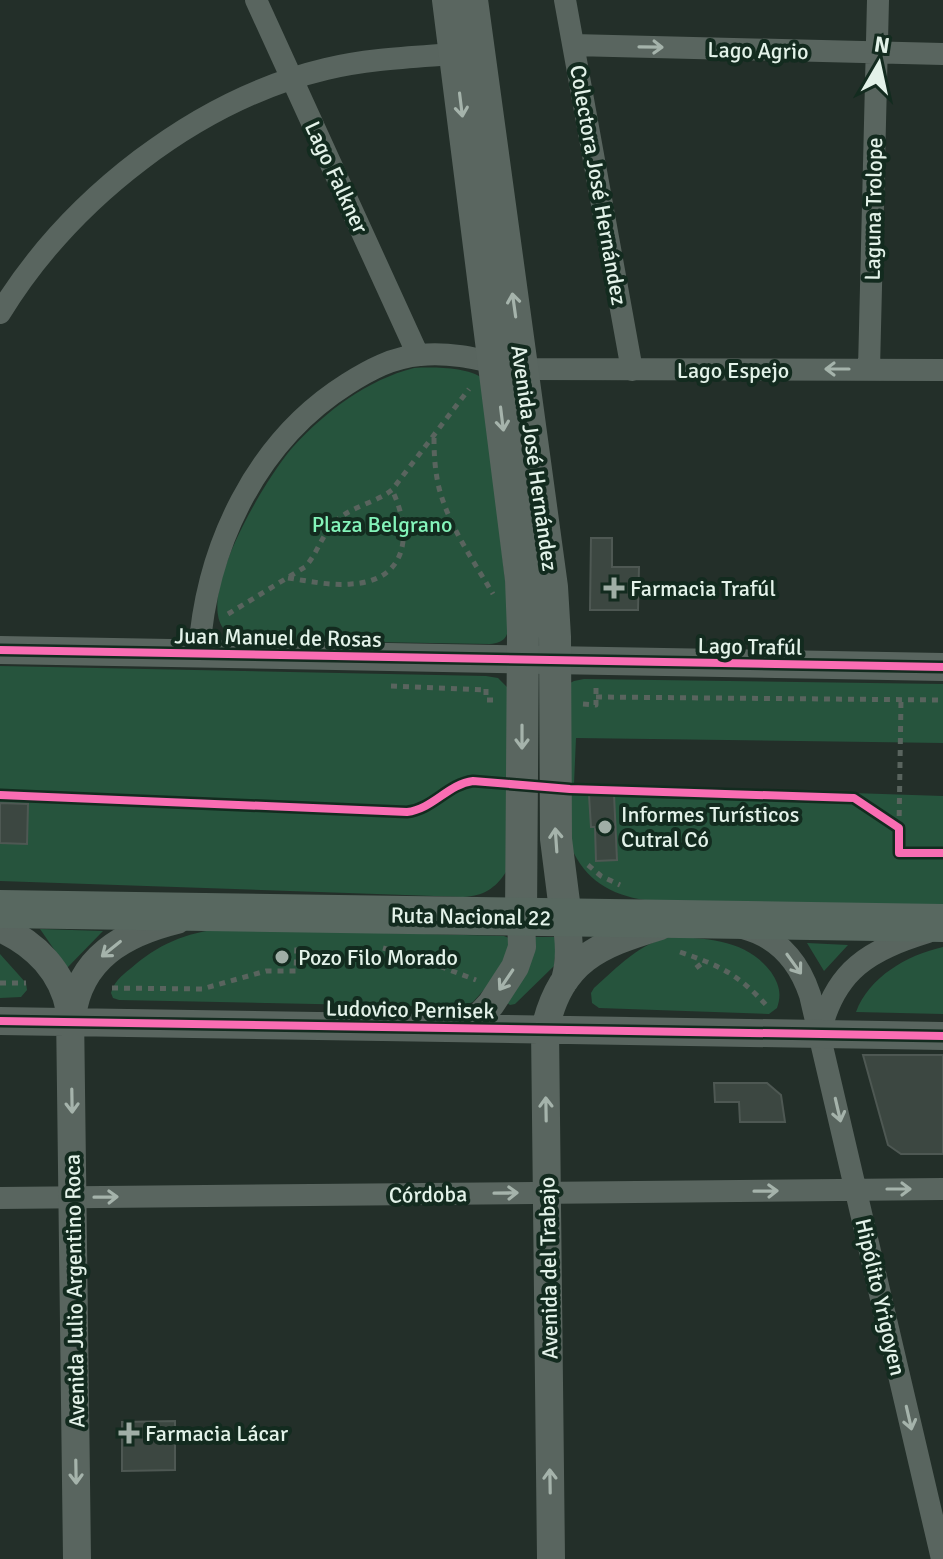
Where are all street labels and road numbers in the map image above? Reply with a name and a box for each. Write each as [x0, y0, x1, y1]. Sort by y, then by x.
street label: Lago Agrio [707, 36, 809, 65]
street label: Colectora José Hernández [564, 63, 633, 307]
street label: Lago Falkner [299, 117, 374, 238]
street label: Laguna Trolope [859, 137, 888, 281]
street label: Avenida José Hernández [505, 343, 564, 573]
street label: Lago Espejo [677, 357, 789, 384]
street label: Juan Manuel de Rosas [174, 622, 382, 653]
street label: Lago Trafúl [697, 632, 803, 661]
street label: Ruta Nacional 22 [390, 902, 552, 931]
street label: Ludovico Pernisek [325, 995, 495, 1024]
street label: Avenida Julio Argentino Roca [59, 1154, 90, 1428]
street label: Avenida del Trabajo [533, 1176, 564, 1360]
street label: Córdoba [389, 1180, 467, 1209]
street label: Hipólito Yrigoyen [849, 1216, 912, 1378]

